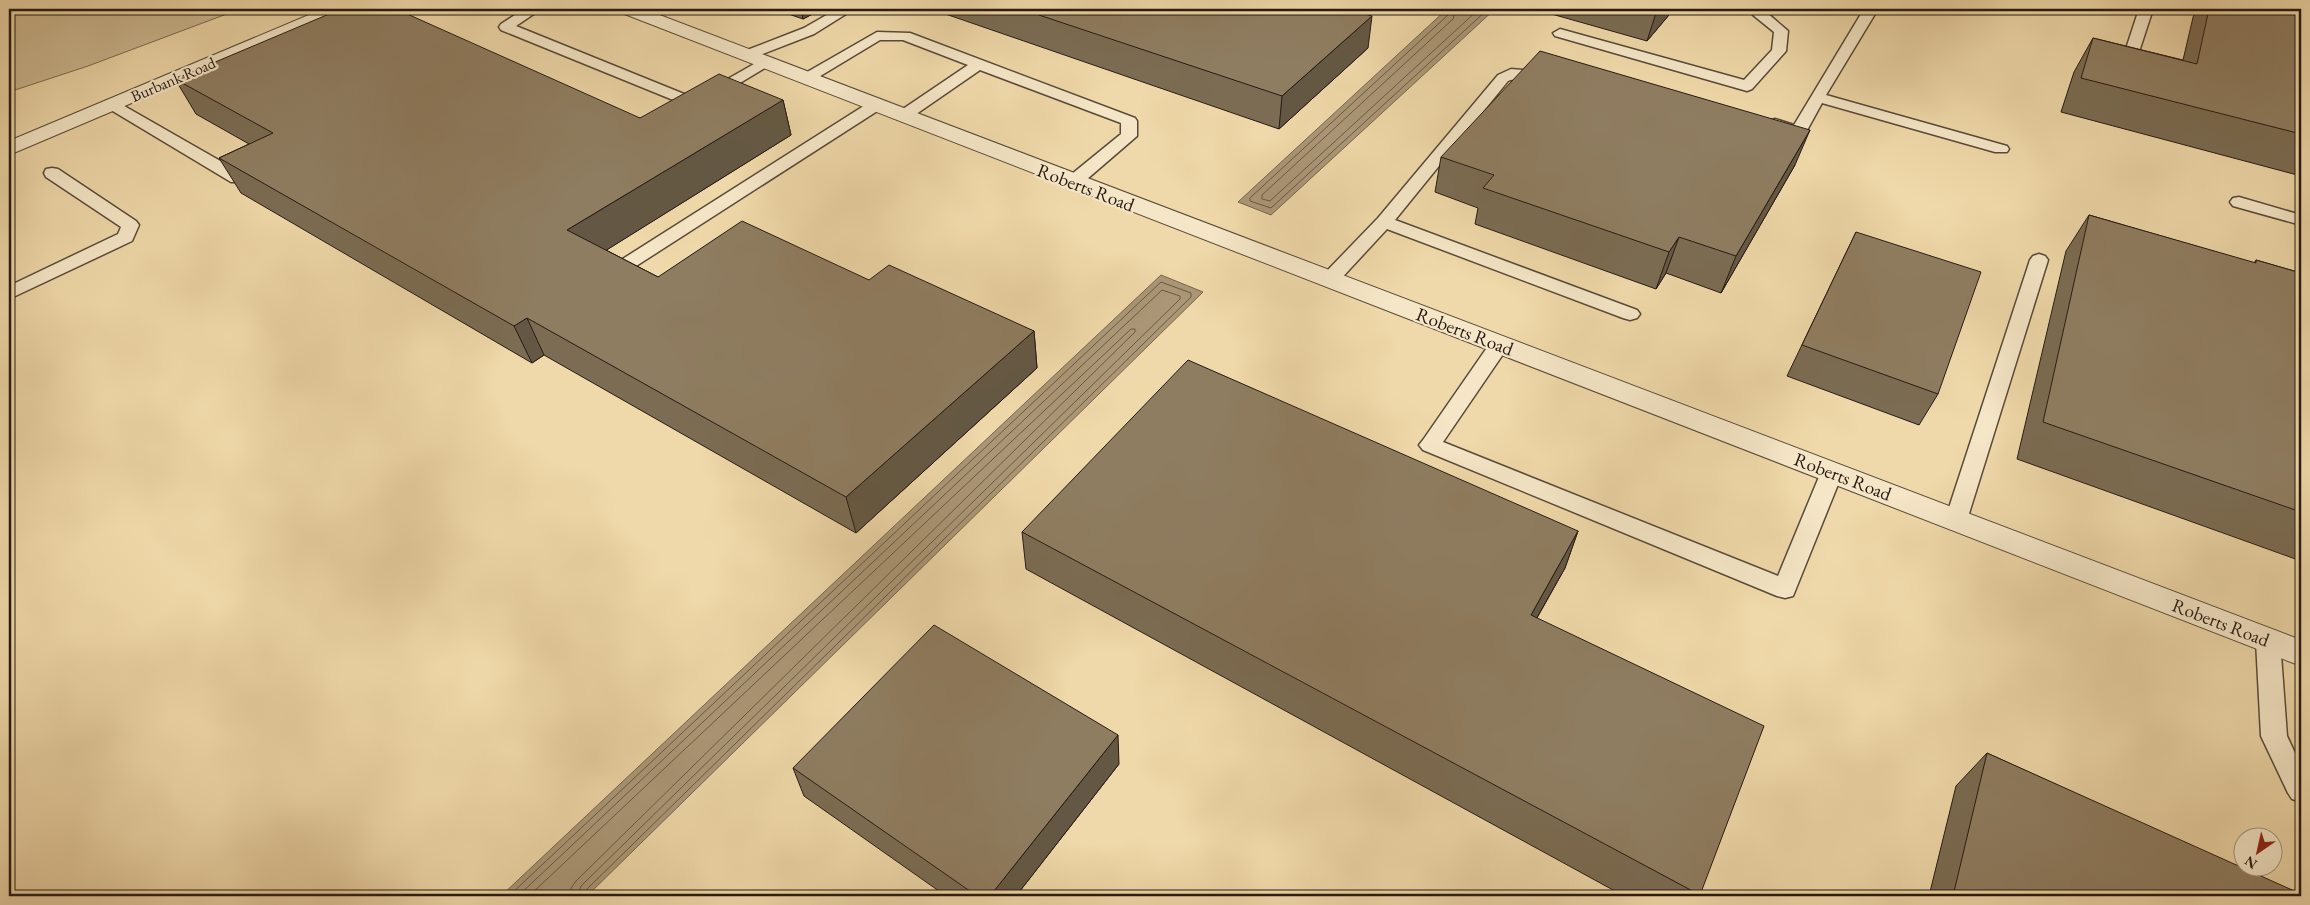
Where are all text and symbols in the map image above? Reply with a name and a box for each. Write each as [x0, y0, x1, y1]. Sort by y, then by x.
street label: Burbank Road [128, 52, 220, 107]
street label: Roberts Road [1034, 157, 1138, 218]
street label: Roberts Road [1413, 301, 1517, 362]
street label: Roberts Road [1791, 446, 1895, 507]
street label: Roberts Road [2169, 592, 2273, 653]
north arrow [2232, 828, 2282, 878]
text: N [2240, 852, 2260, 873]

